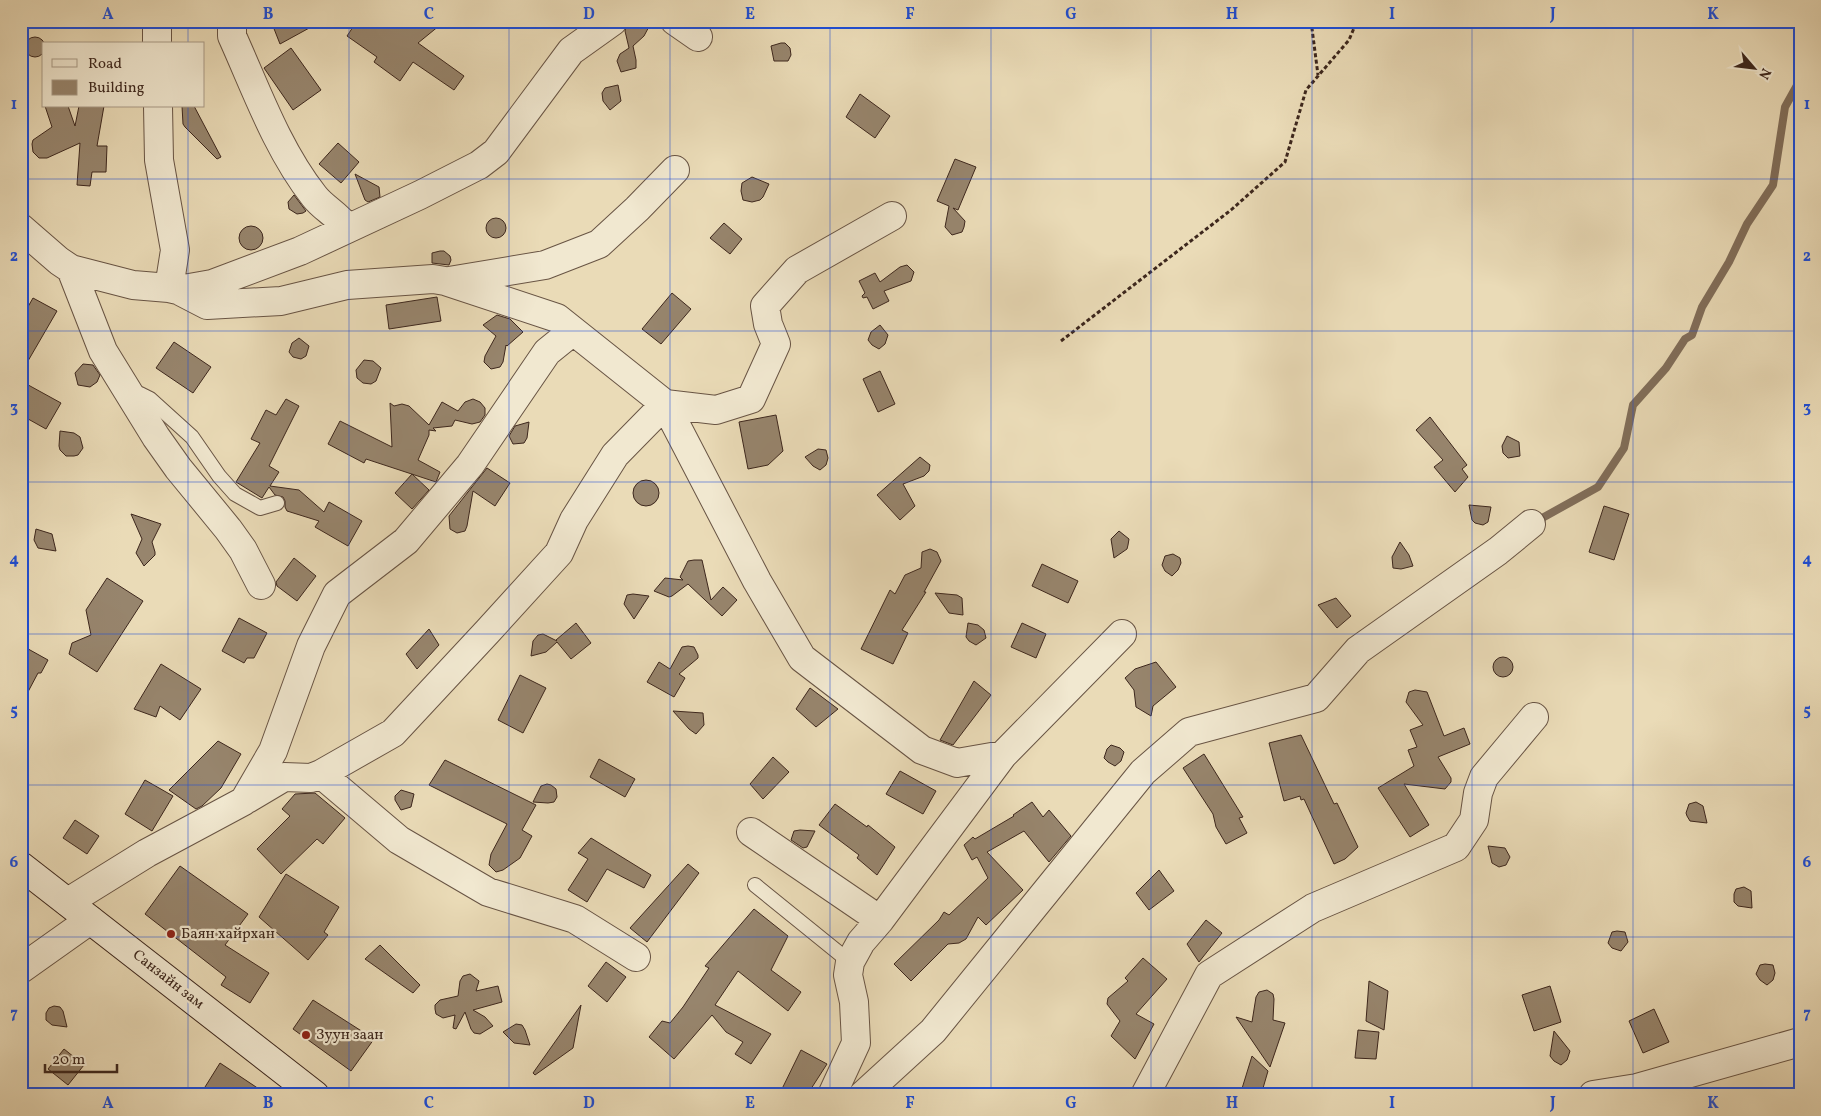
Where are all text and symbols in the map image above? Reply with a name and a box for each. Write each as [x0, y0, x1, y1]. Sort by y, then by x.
text: A [102, 4, 114, 26]
text: B [263, 4, 274, 26]
text: C [424, 4, 434, 26]
text: D [583, 4, 595, 26]
text: E [745, 4, 755, 26]
text: F [905, 4, 915, 26]
text: G [1065, 4, 1077, 26]
text: H [1226, 4, 1238, 26]
text: I [1389, 4, 1395, 26]
text: J [1549, 4, 1556, 26]
text: K [1707, 4, 1719, 26]
legend [42, 42, 205, 108]
north arrow [1728, 42, 1778, 92]
text: Road [88, 54, 122, 75]
text: N [1753, 64, 1775, 82]
text: Building [88, 78, 145, 99]
text: 1 [11, 94, 17, 116]
text: 1 [1804, 94, 1810, 116]
text: 2 [10, 246, 18, 268]
text: 2 [1803, 246, 1811, 268]
text: 3 [10, 397, 18, 419]
text: 3 [1803, 397, 1811, 419]
text: 4 [9, 549, 19, 571]
text: 4 [1802, 549, 1812, 571]
text: 5 [10, 700, 18, 722]
text: 5 [1803, 700, 1811, 722]
text: 6 [10, 852, 19, 874]
text: 6 [1803, 852, 1812, 874]
place label: Баян хайрхан [181, 924, 275, 945]
marker: Баян хайрхан [165, 928, 177, 940]
street label: Санзайн зам [128, 945, 208, 1015]
text: 7 [10, 1003, 18, 1025]
text: 7 [1803, 1003, 1811, 1025]
place label: Зуун заан [316, 1025, 384, 1046]
marker: Зуун заан [300, 1029, 312, 1041]
scale bar [45, 1041, 118, 1073]
text: 20 m [52, 1050, 85, 1071]
text: A [102, 1093, 114, 1115]
text: B [263, 1093, 274, 1115]
text: C [424, 1093, 434, 1115]
text: D [583, 1093, 595, 1115]
text: E [745, 1093, 755, 1115]
text: F [905, 1093, 915, 1115]
text: G [1065, 1093, 1077, 1115]
text: H [1226, 1093, 1238, 1115]
text: I [1389, 1093, 1395, 1115]
text: J [1549, 1093, 1556, 1115]
text: K [1707, 1093, 1719, 1115]

